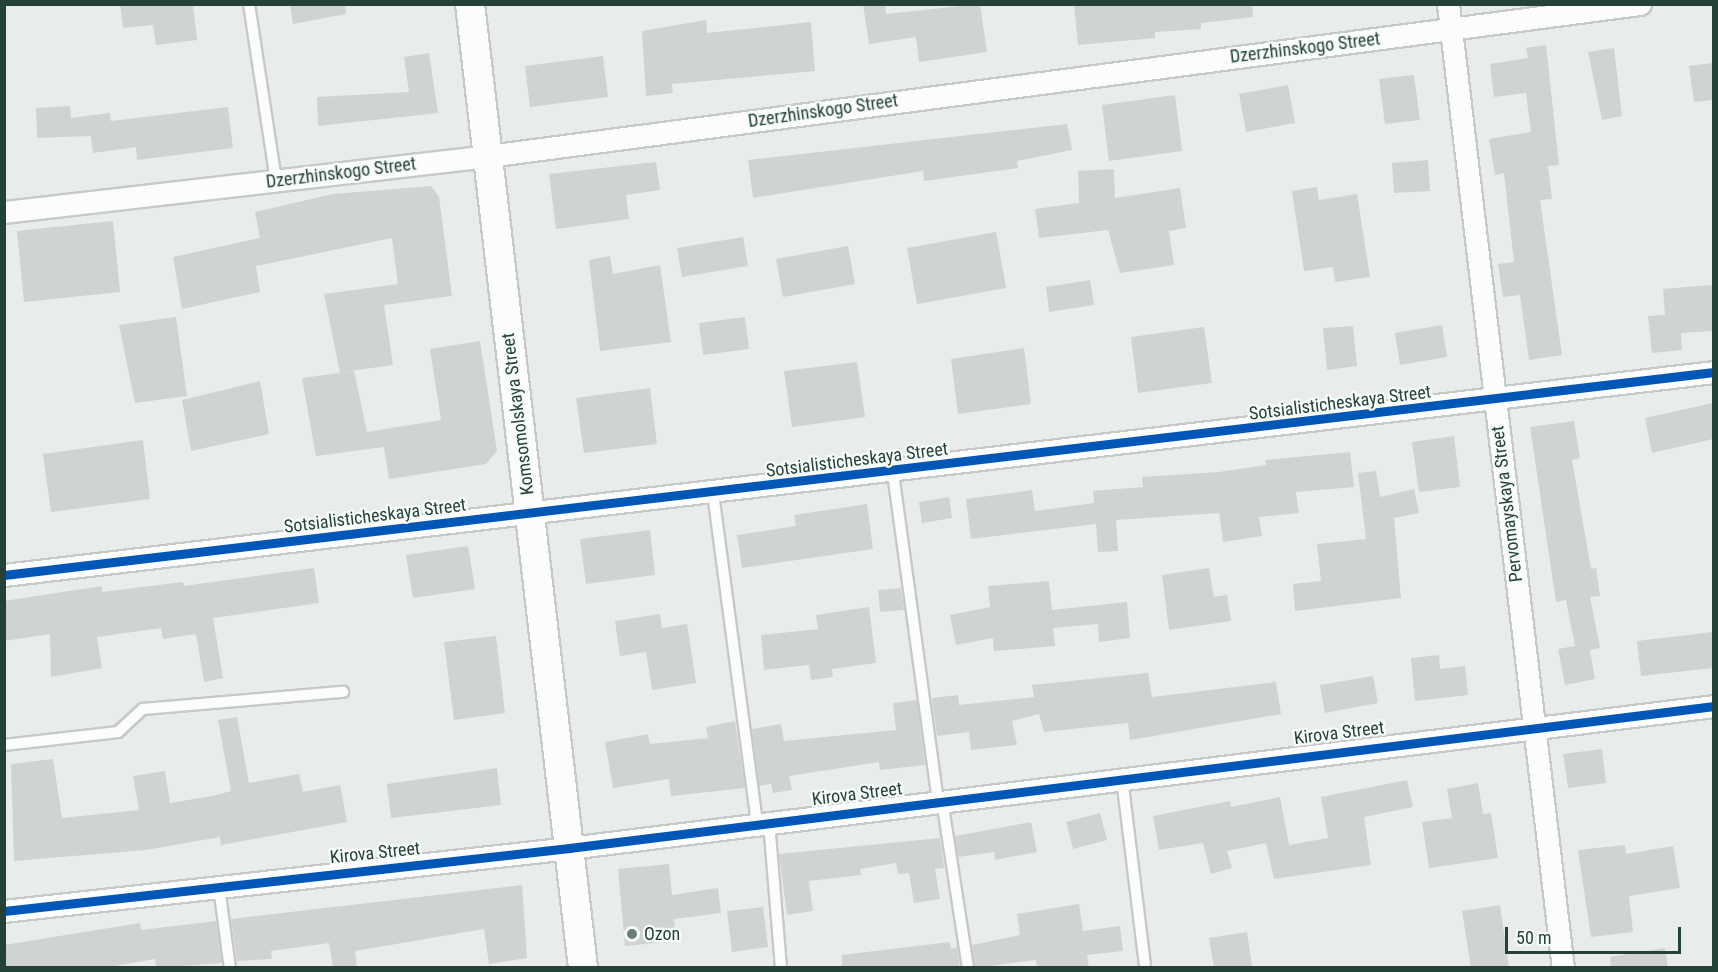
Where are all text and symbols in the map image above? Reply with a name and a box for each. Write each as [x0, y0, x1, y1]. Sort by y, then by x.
street label: Dzerzhinskogo Street [1229, 28, 1381, 68]
street label: Dzerzhinskogo Street [747, 90, 899, 132]
street label: Dzerzhinskogo Street [265, 153, 417, 193]
street label: Komsomolskaya Street [497, 332, 539, 496]
street label: Sotsialisticheskaya Street [1248, 381, 1432, 425]
street label: Pervomayskaya Street [1487, 425, 1527, 583]
street label: Sotsialisticheskaya Street [765, 438, 949, 482]
street label: Sotsialisticheskaya Street [283, 494, 467, 538]
street label: Kirova Street [1293, 717, 1385, 749]
street label: Kirova Street [811, 778, 903, 810]
street label: Kirova Street [329, 838, 421, 868]
scale bar [1508, 915, 1684, 953]
place label: Ozon [644, 923, 680, 945]
marker: Ozon [625, 927, 639, 941]
text: 50 m [1516, 927, 1551, 948]

